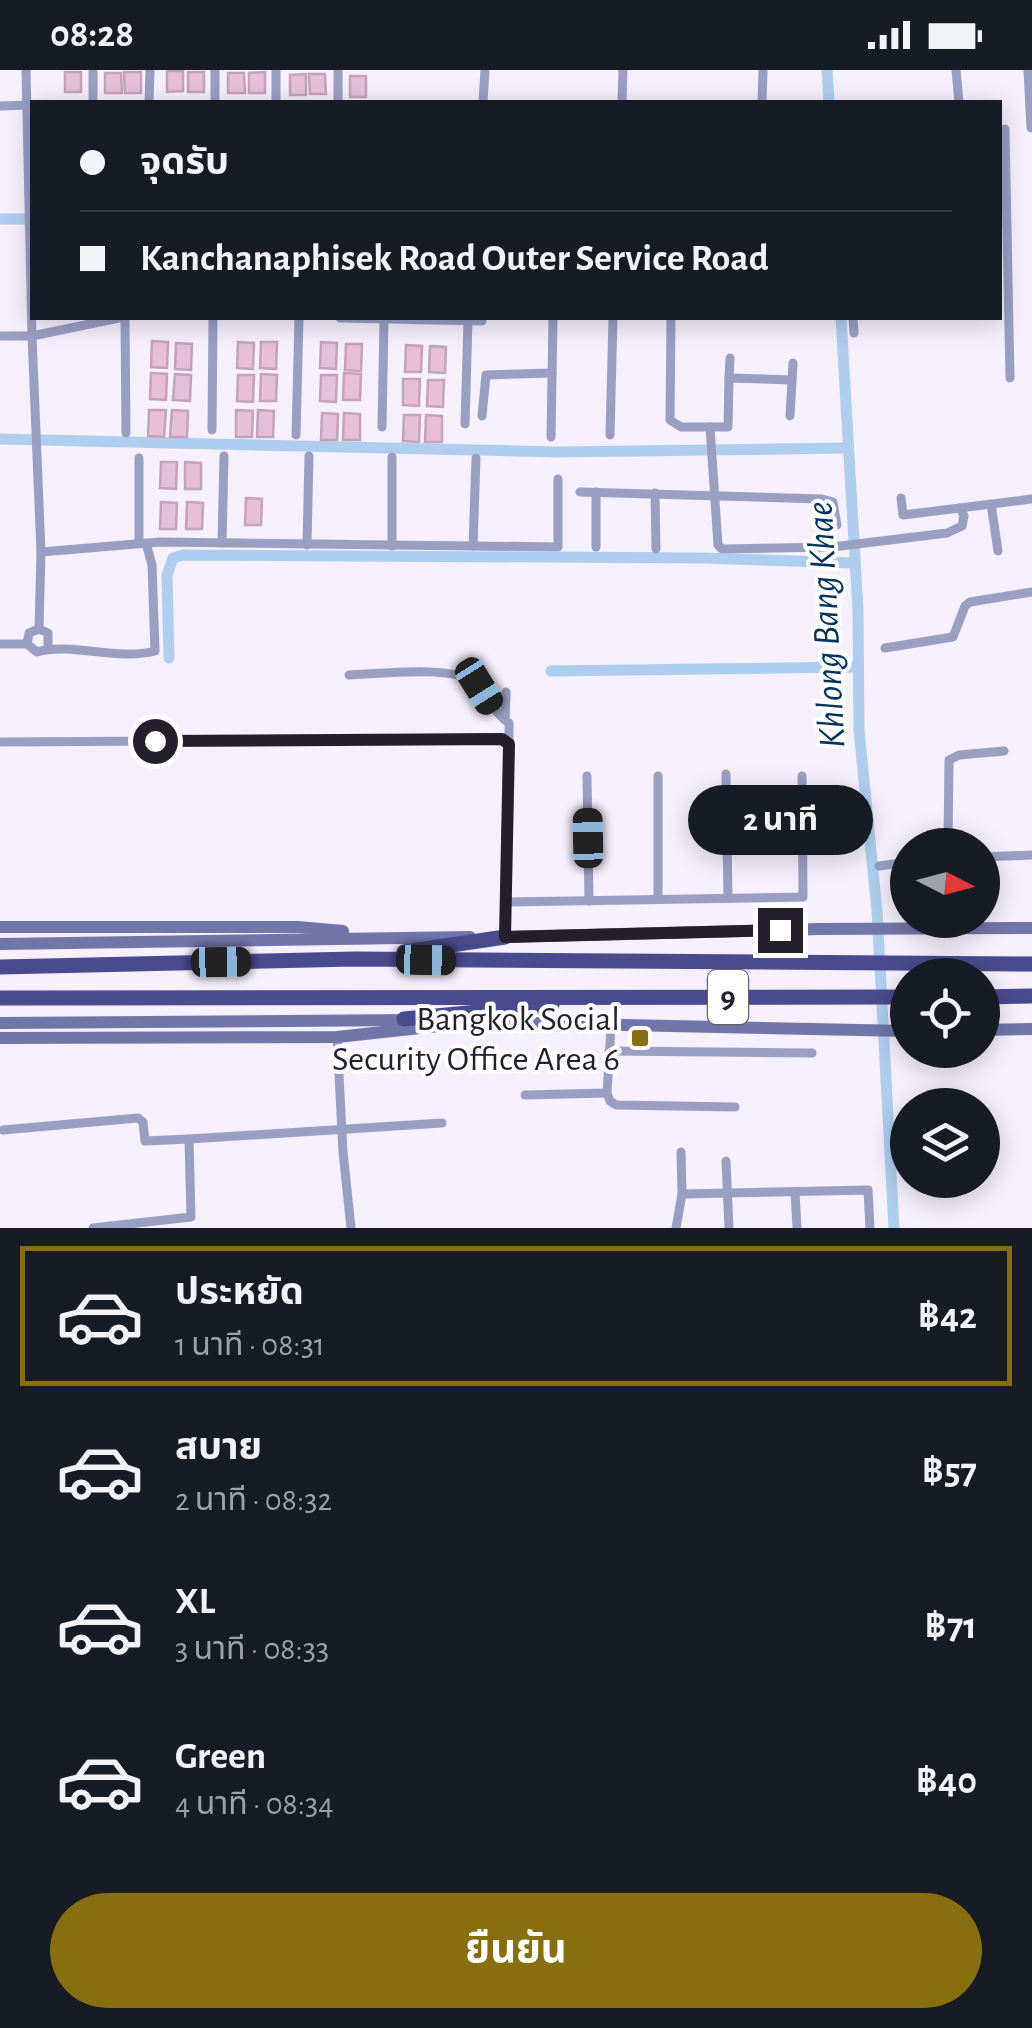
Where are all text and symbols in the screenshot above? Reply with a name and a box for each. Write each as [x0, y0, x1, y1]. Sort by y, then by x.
text: 08:28 [50, 16, 134, 54]
text: จุดรับ [140, 144, 229, 182]
text: Kanchanaphisek Road Outer Service Road [140, 240, 769, 278]
water label: Khlong Bang Khae [802, 500, 852, 749]
car [450, 653, 508, 719]
route start [133, 719, 178, 764]
callout: 2 นาที [688, 785, 872, 855]
text: 2 นาที [743, 804, 818, 836]
car [572, 808, 604, 868]
north arrow [890, 828, 1000, 938]
map controls [890, 828, 1000, 1198]
route end [758, 908, 803, 953]
car [396, 944, 456, 976]
car [191, 946, 251, 978]
button: locate [890, 958, 1000, 1068]
road number: 9 [708, 970, 748, 1024]
place label: Bangkok Social Security Office Area 6 [332, 1002, 620, 1077]
marker: Bangkok Social Security Office Area 6 [629, 1027, 651, 1049]
button: layers [890, 1088, 1000, 1198]
icon: car [55, 1271, 145, 1361]
text: ประหยัด [175, 1274, 304, 1312]
text: ฿42 [918, 1298, 977, 1336]
text: 1 นาที · 08:31 [175, 1329, 325, 1361]
icon: car [55, 1426, 145, 1516]
text: สบาย [175, 1429, 262, 1467]
text: ฿57 [922, 1453, 977, 1491]
text: 2 นาที · 08:32 [175, 1484, 332, 1516]
icon: car [55, 1581, 145, 1671]
text: XL [175, 1583, 215, 1621]
text: ฿71 [925, 1608, 977, 1646]
text: 3 นาที · 08:33 [175, 1633, 329, 1665]
icon: car [55, 1736, 145, 1826]
text: Green [175, 1738, 266, 1776]
text: ฿40 [916, 1763, 977, 1801]
text: 4 นาที · 08:34 [175, 1788, 334, 1820]
button: ยืนยัน [50, 1893, 982, 2008]

